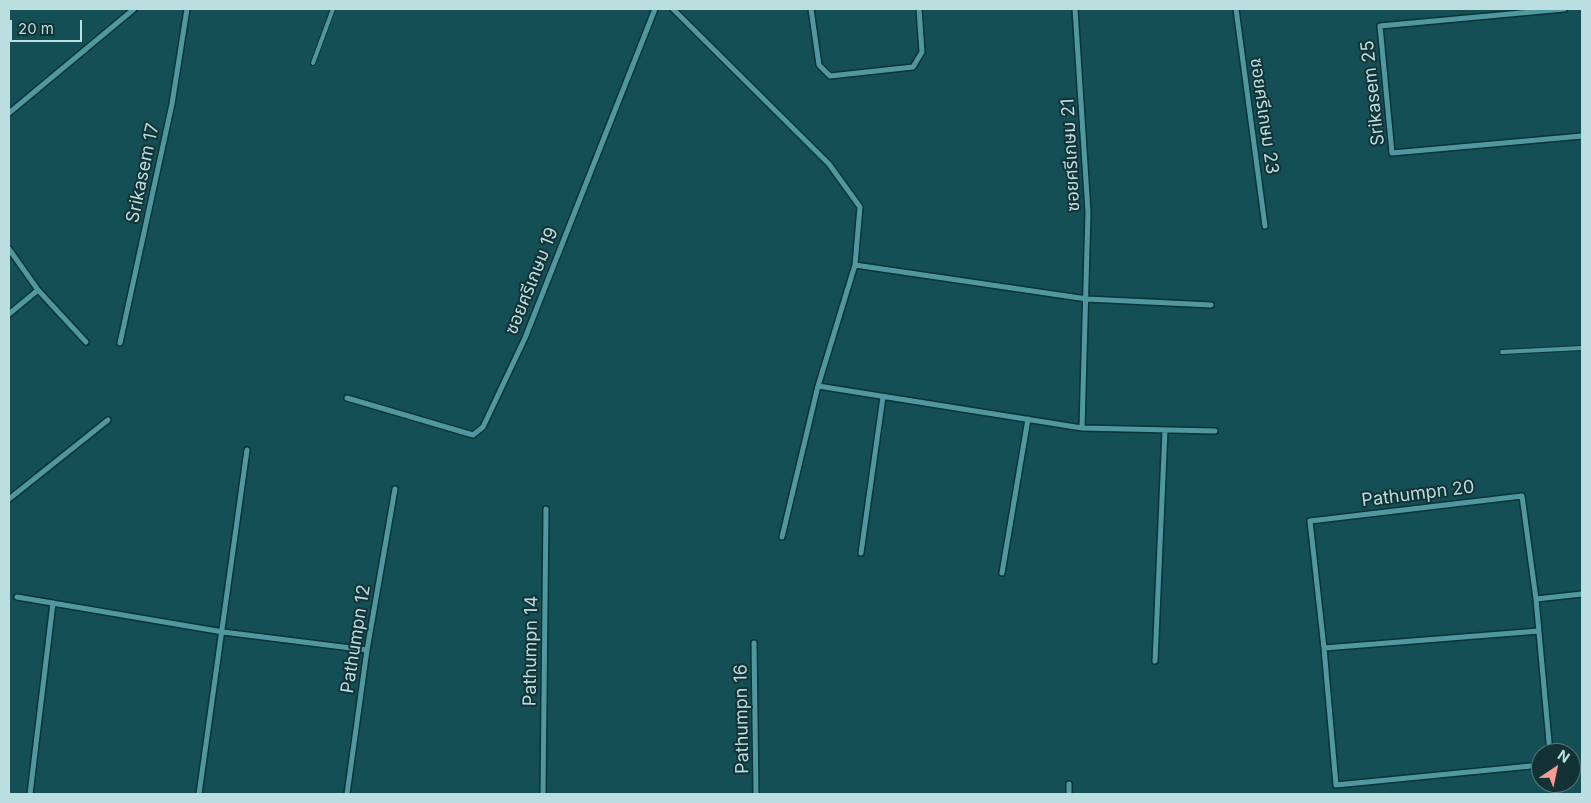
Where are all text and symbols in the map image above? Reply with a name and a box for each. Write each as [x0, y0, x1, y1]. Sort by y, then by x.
scale bar [12, 10, 85, 42]
text: 20 m [18, 19, 54, 38]
street label: Srikasem 25 [1357, 39, 1389, 147]
street label: ซอยศรีเกษม 23 [1245, 57, 1283, 175]
street label: ซอยศรีเกษม 21 [1057, 98, 1085, 212]
street label: Srikasem 17 [122, 121, 164, 225]
street label: ซอยศรีเกษม 19 [501, 224, 563, 338]
street label: Pathumpn 20 [1360, 476, 1476, 512]
street label: Pathumpn 12 [337, 583, 375, 695]
street label: Pathumpn 14 [519, 596, 543, 706]
street label: Pathumpn 16 [730, 664, 754, 774]
north arrow [1531, 743, 1581, 793]
text: N [1555, 746, 1573, 766]

